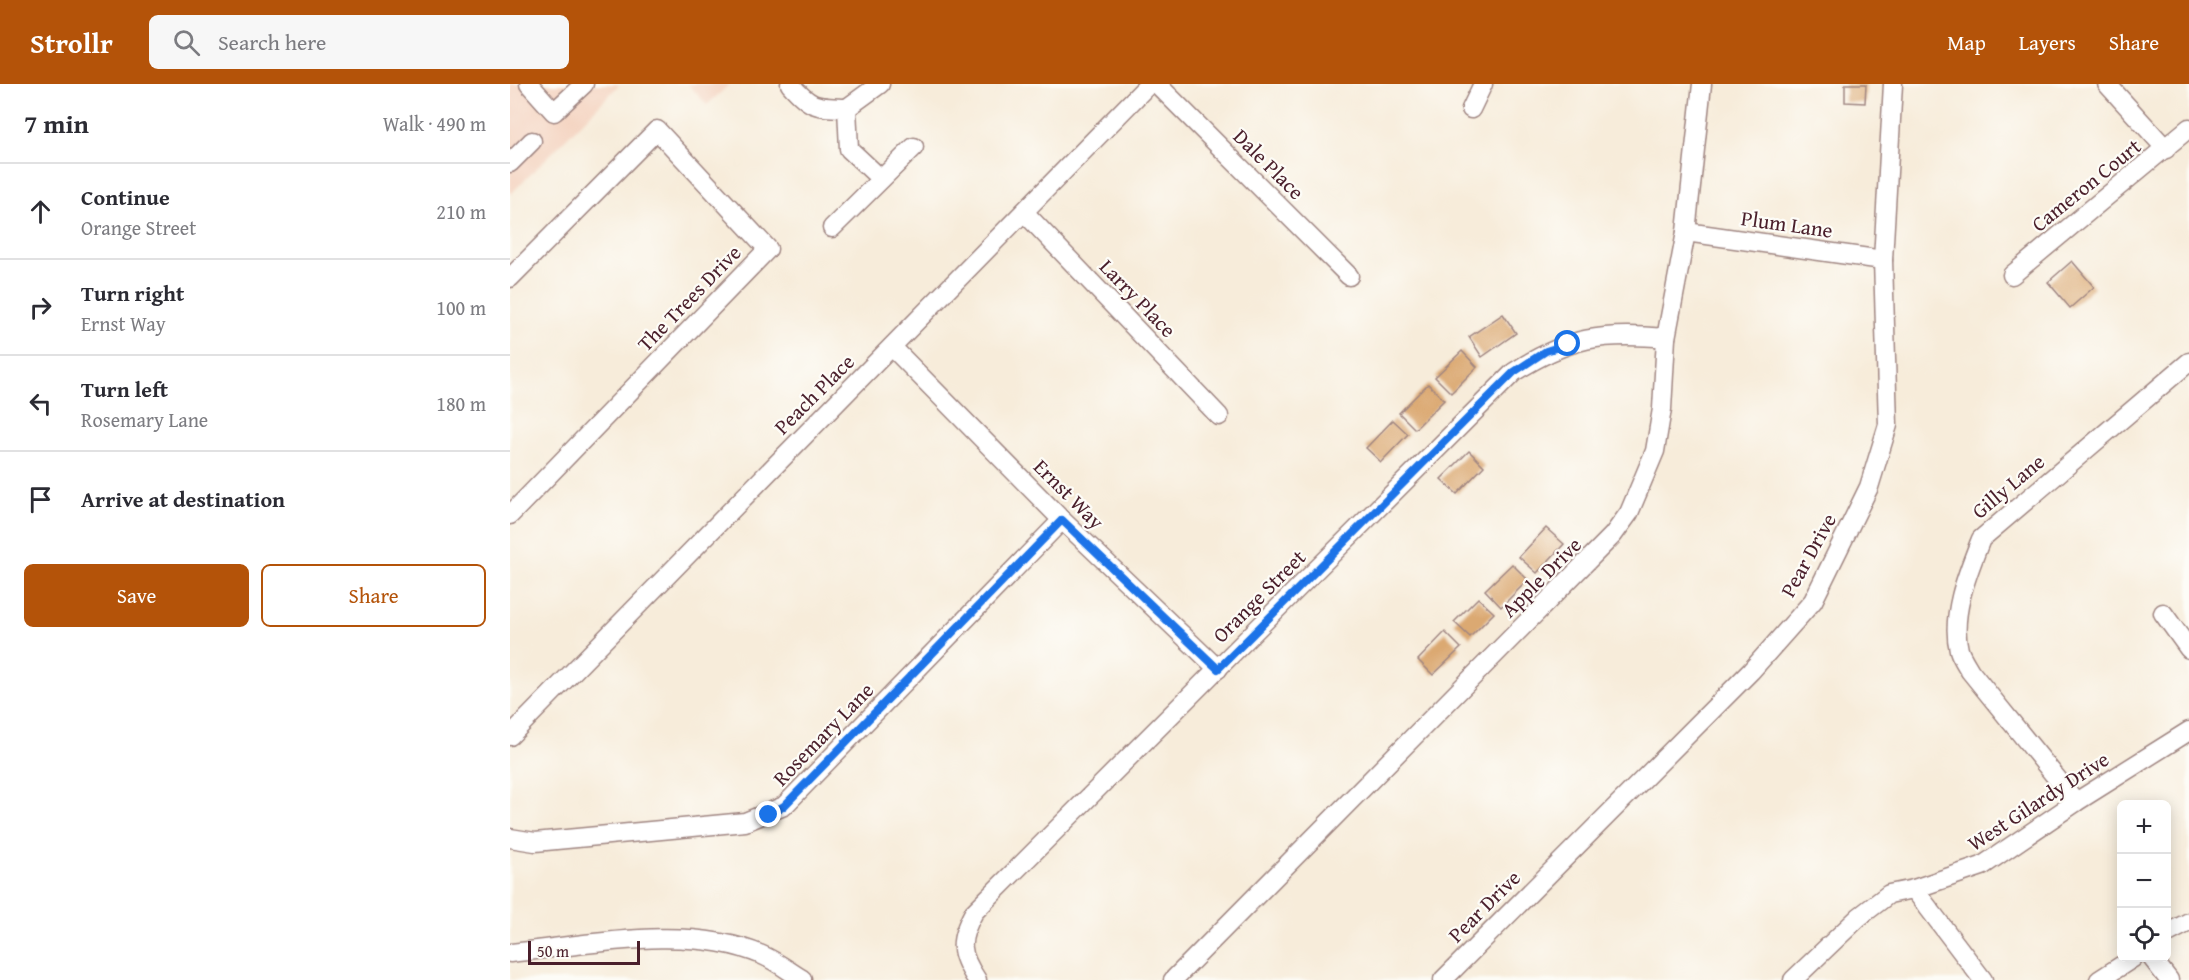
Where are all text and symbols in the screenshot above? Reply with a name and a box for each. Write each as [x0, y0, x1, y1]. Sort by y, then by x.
search box [149, 15, 569, 69]
text: Strollr [30, 22, 113, 63]
icon: search [170, 26, 203, 59]
text: Search here [218, 26, 326, 58]
text: Map [1947, 27, 1986, 58]
text: Layers [2019, 27, 2076, 58]
text: Share [2109, 27, 2159, 58]
text: 7 min [24, 104, 89, 143]
text: Walk · 490 m [383, 109, 486, 138]
street label: Dale Place [1226, 121, 1312, 207]
street label: Cameron Court [2024, 131, 2148, 239]
text: Continue [81, 181, 170, 213]
icon: ahead [24, 195, 57, 228]
text: 210 m [436, 197, 486, 226]
street label: Plum Lane [1739, 202, 1835, 246]
text: Orange Street [81, 213, 196, 242]
street label: The Trees Drive [630, 238, 748, 358]
street label: Larry Place [1093, 252, 1184, 344]
text: Turn right [81, 277, 184, 309]
icon: right [24, 291, 57, 324]
text: 100 m [436, 293, 486, 322]
text: Ernst Way [81, 309, 166, 338]
route start [1554, 330, 1580, 356]
street label: Peach Place [767, 347, 861, 441]
text: Turn left [81, 373, 168, 405]
icon: left [24, 387, 57, 420]
text: 180 m [436, 389, 486, 418]
text: Rosemary Lane [81, 405, 208, 434]
street label: Gilly Lane [1965, 446, 2051, 526]
street label: Ernst Way [1027, 452, 1112, 537]
icon: arrive [24, 483, 57, 516]
text: Arrive at destination [81, 483, 285, 515]
street label: Pear Drive [1772, 507, 1844, 603]
street label: Apple Drive [1494, 530, 1588, 624]
street label: Orange Street [1205, 542, 1313, 650]
button: Save [24, 564, 249, 627]
button: Share [261, 564, 486, 627]
street label: Rosemary Lane [765, 675, 881, 793]
street label: West Gilardy Drive [1961, 743, 2115, 858]
map controls [2117, 800, 2171, 962]
button: + [2117, 800, 2171, 854]
route end [755, 801, 781, 827]
button: − [2117, 854, 2171, 908]
street label: Pear Drive [1441, 863, 1527, 949]
button: locate [2117, 908, 2171, 962]
scale bar [528, 938, 640, 966]
text: 50 m [537, 939, 569, 963]

